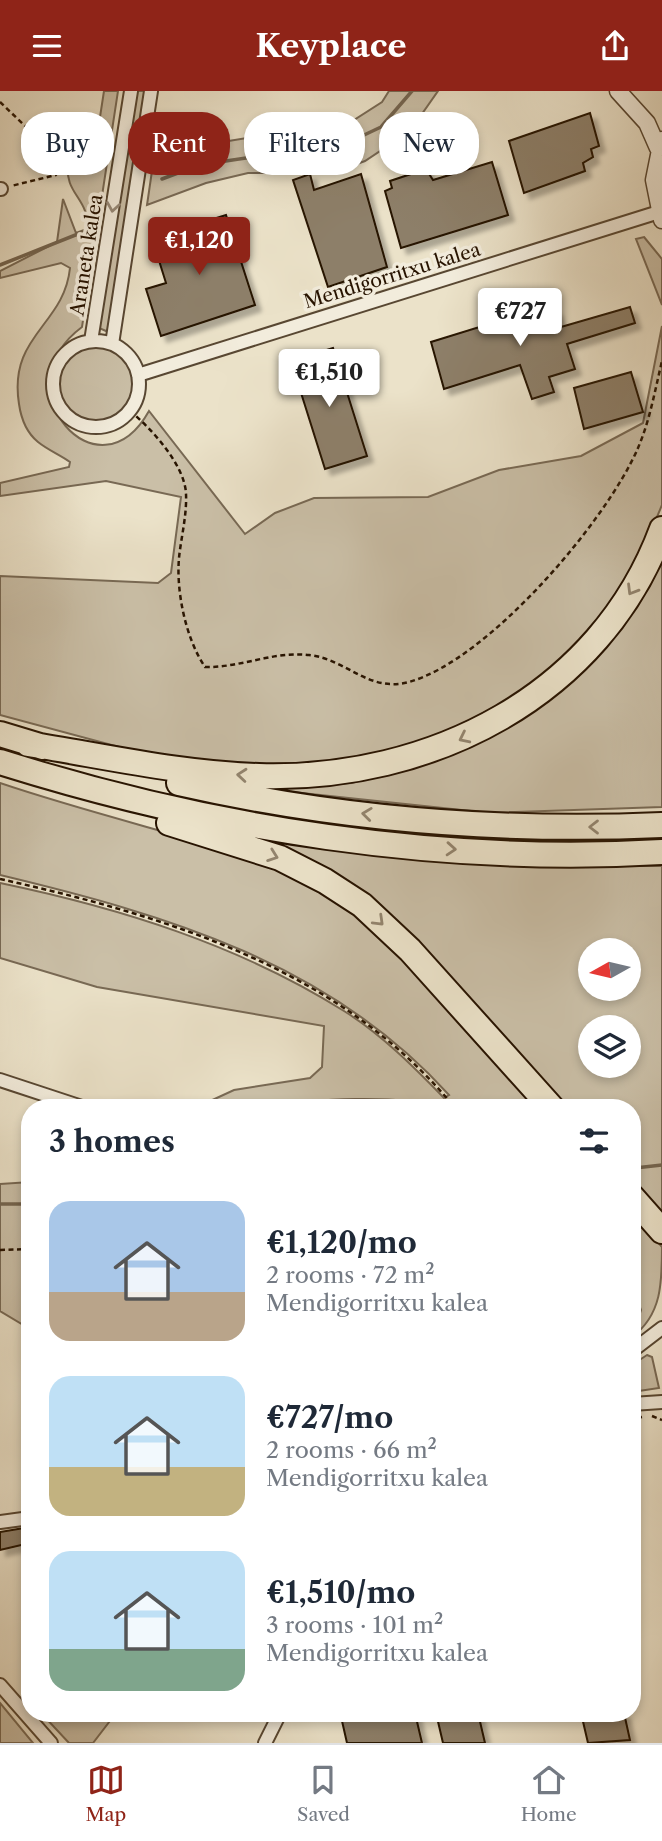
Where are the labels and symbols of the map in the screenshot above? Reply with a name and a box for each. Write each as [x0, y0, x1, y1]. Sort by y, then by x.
street label: Araneta kalea [65, 193, 107, 319]
one-way arrow [106, 201, 121, 213]
pin: €1,120 [142, 218, 256, 277]
street label: Mendigorritxu kalea [301, 238, 483, 313]
pin: €727 [479, 289, 561, 348]
pin: €1,510 [272, 349, 386, 409]
one-way arrow [627, 582, 640, 595]
one-way arrow [459, 730, 471, 744]
one-way arrow [236, 768, 247, 783]
one-way arrow [361, 807, 372, 822]
one-way arrow [588, 819, 599, 835]
one-way arrow [445, 841, 456, 856]
one-way arrow [267, 848, 279, 862]
one-way arrow [371, 913, 384, 926]
north arrow [578, 938, 640, 1001]

